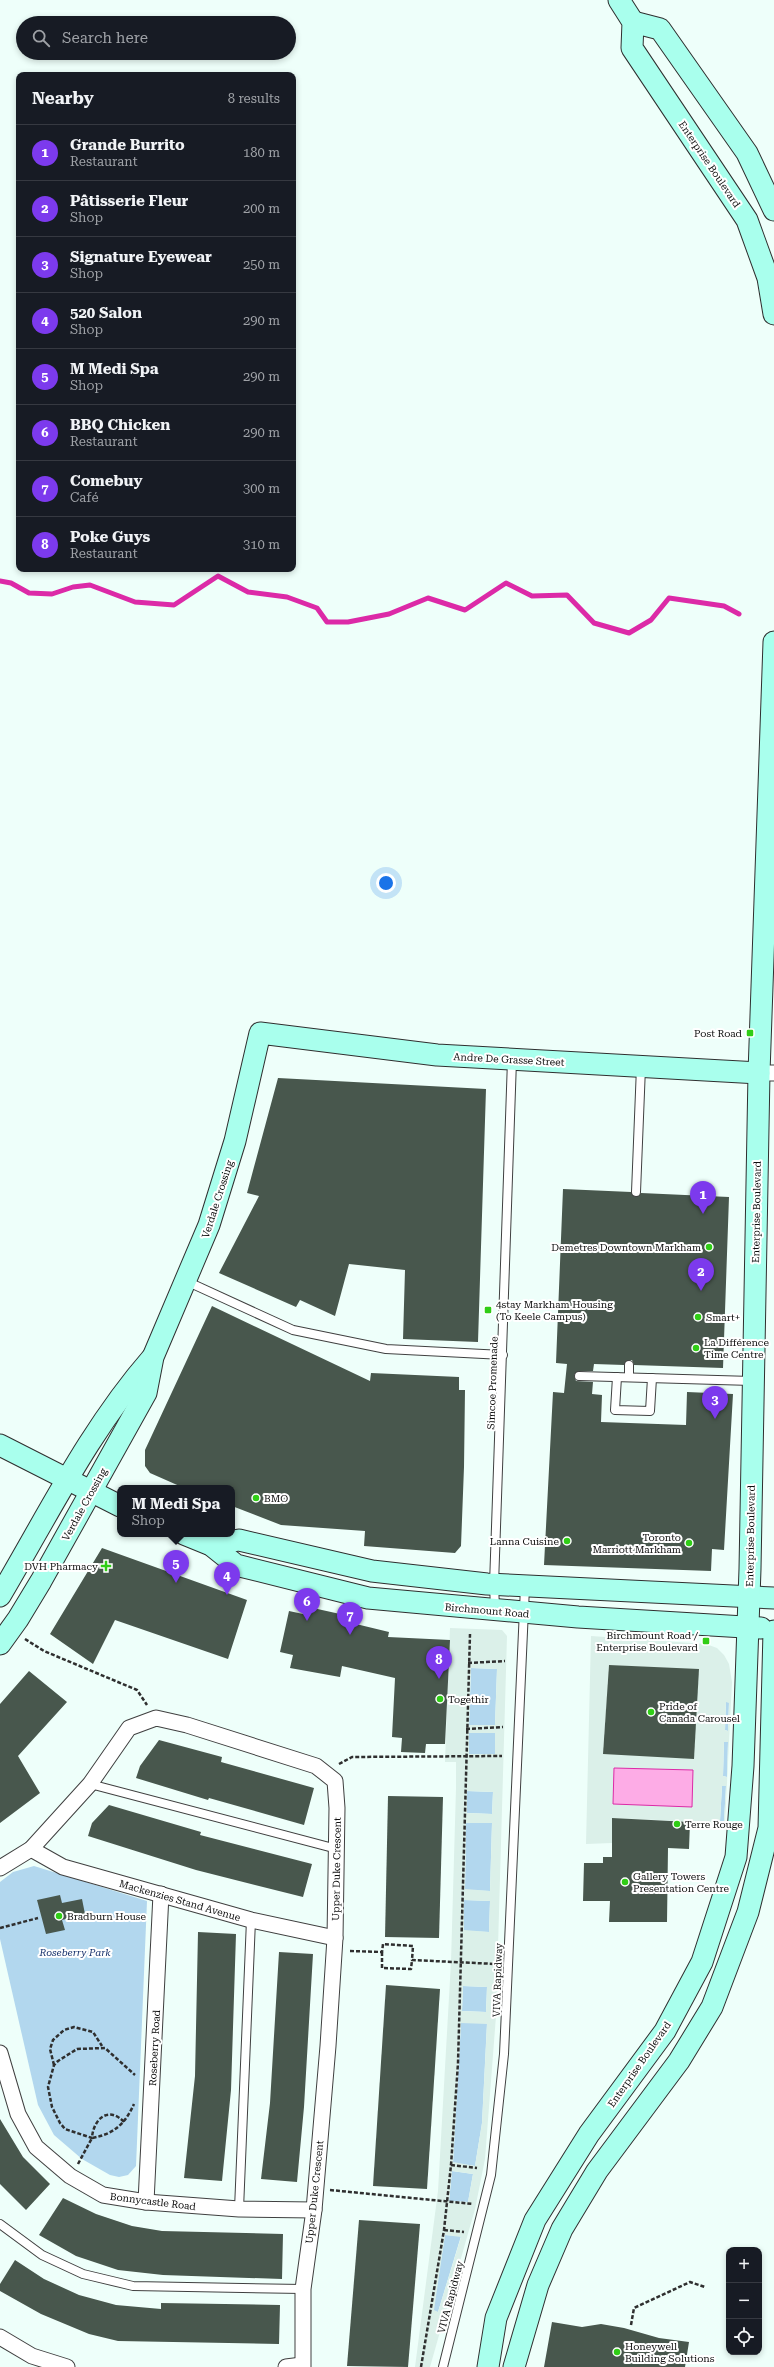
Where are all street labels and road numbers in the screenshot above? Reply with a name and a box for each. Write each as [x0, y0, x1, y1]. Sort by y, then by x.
street label: Enterprise Boulevard [677, 119, 743, 210]
street label: Andre De Grasse Street [453, 1051, 565, 1068]
street label: Verdale Crossing [200, 1159, 235, 1239]
street label: Enterprise Boulevard [750, 1160, 763, 1263]
street label: Simcoe Promenade [485, 1336, 500, 1430]
street label: Verdale Crossing [60, 1466, 109, 1542]
street label: Enterprise Boulevard [744, 1484, 757, 1587]
street label: Birchmount Road [444, 1601, 530, 1620]
street label: Upper Duke Crescent [330, 1817, 343, 1921]
street label: Mackenzies Stand Avenue [118, 1878, 242, 1923]
street label: VIVA Rapidway [491, 1943, 504, 2017]
street label: Roseberry Road [147, 2009, 162, 2086]
street label: Enterprise Boulevard [606, 2019, 673, 2109]
street label: Upper Duke Crescent [304, 2140, 325, 2244]
street label: Bonnycastle Road [109, 2191, 197, 2212]
street label: VIVA Rapidway [436, 2260, 465, 2334]

